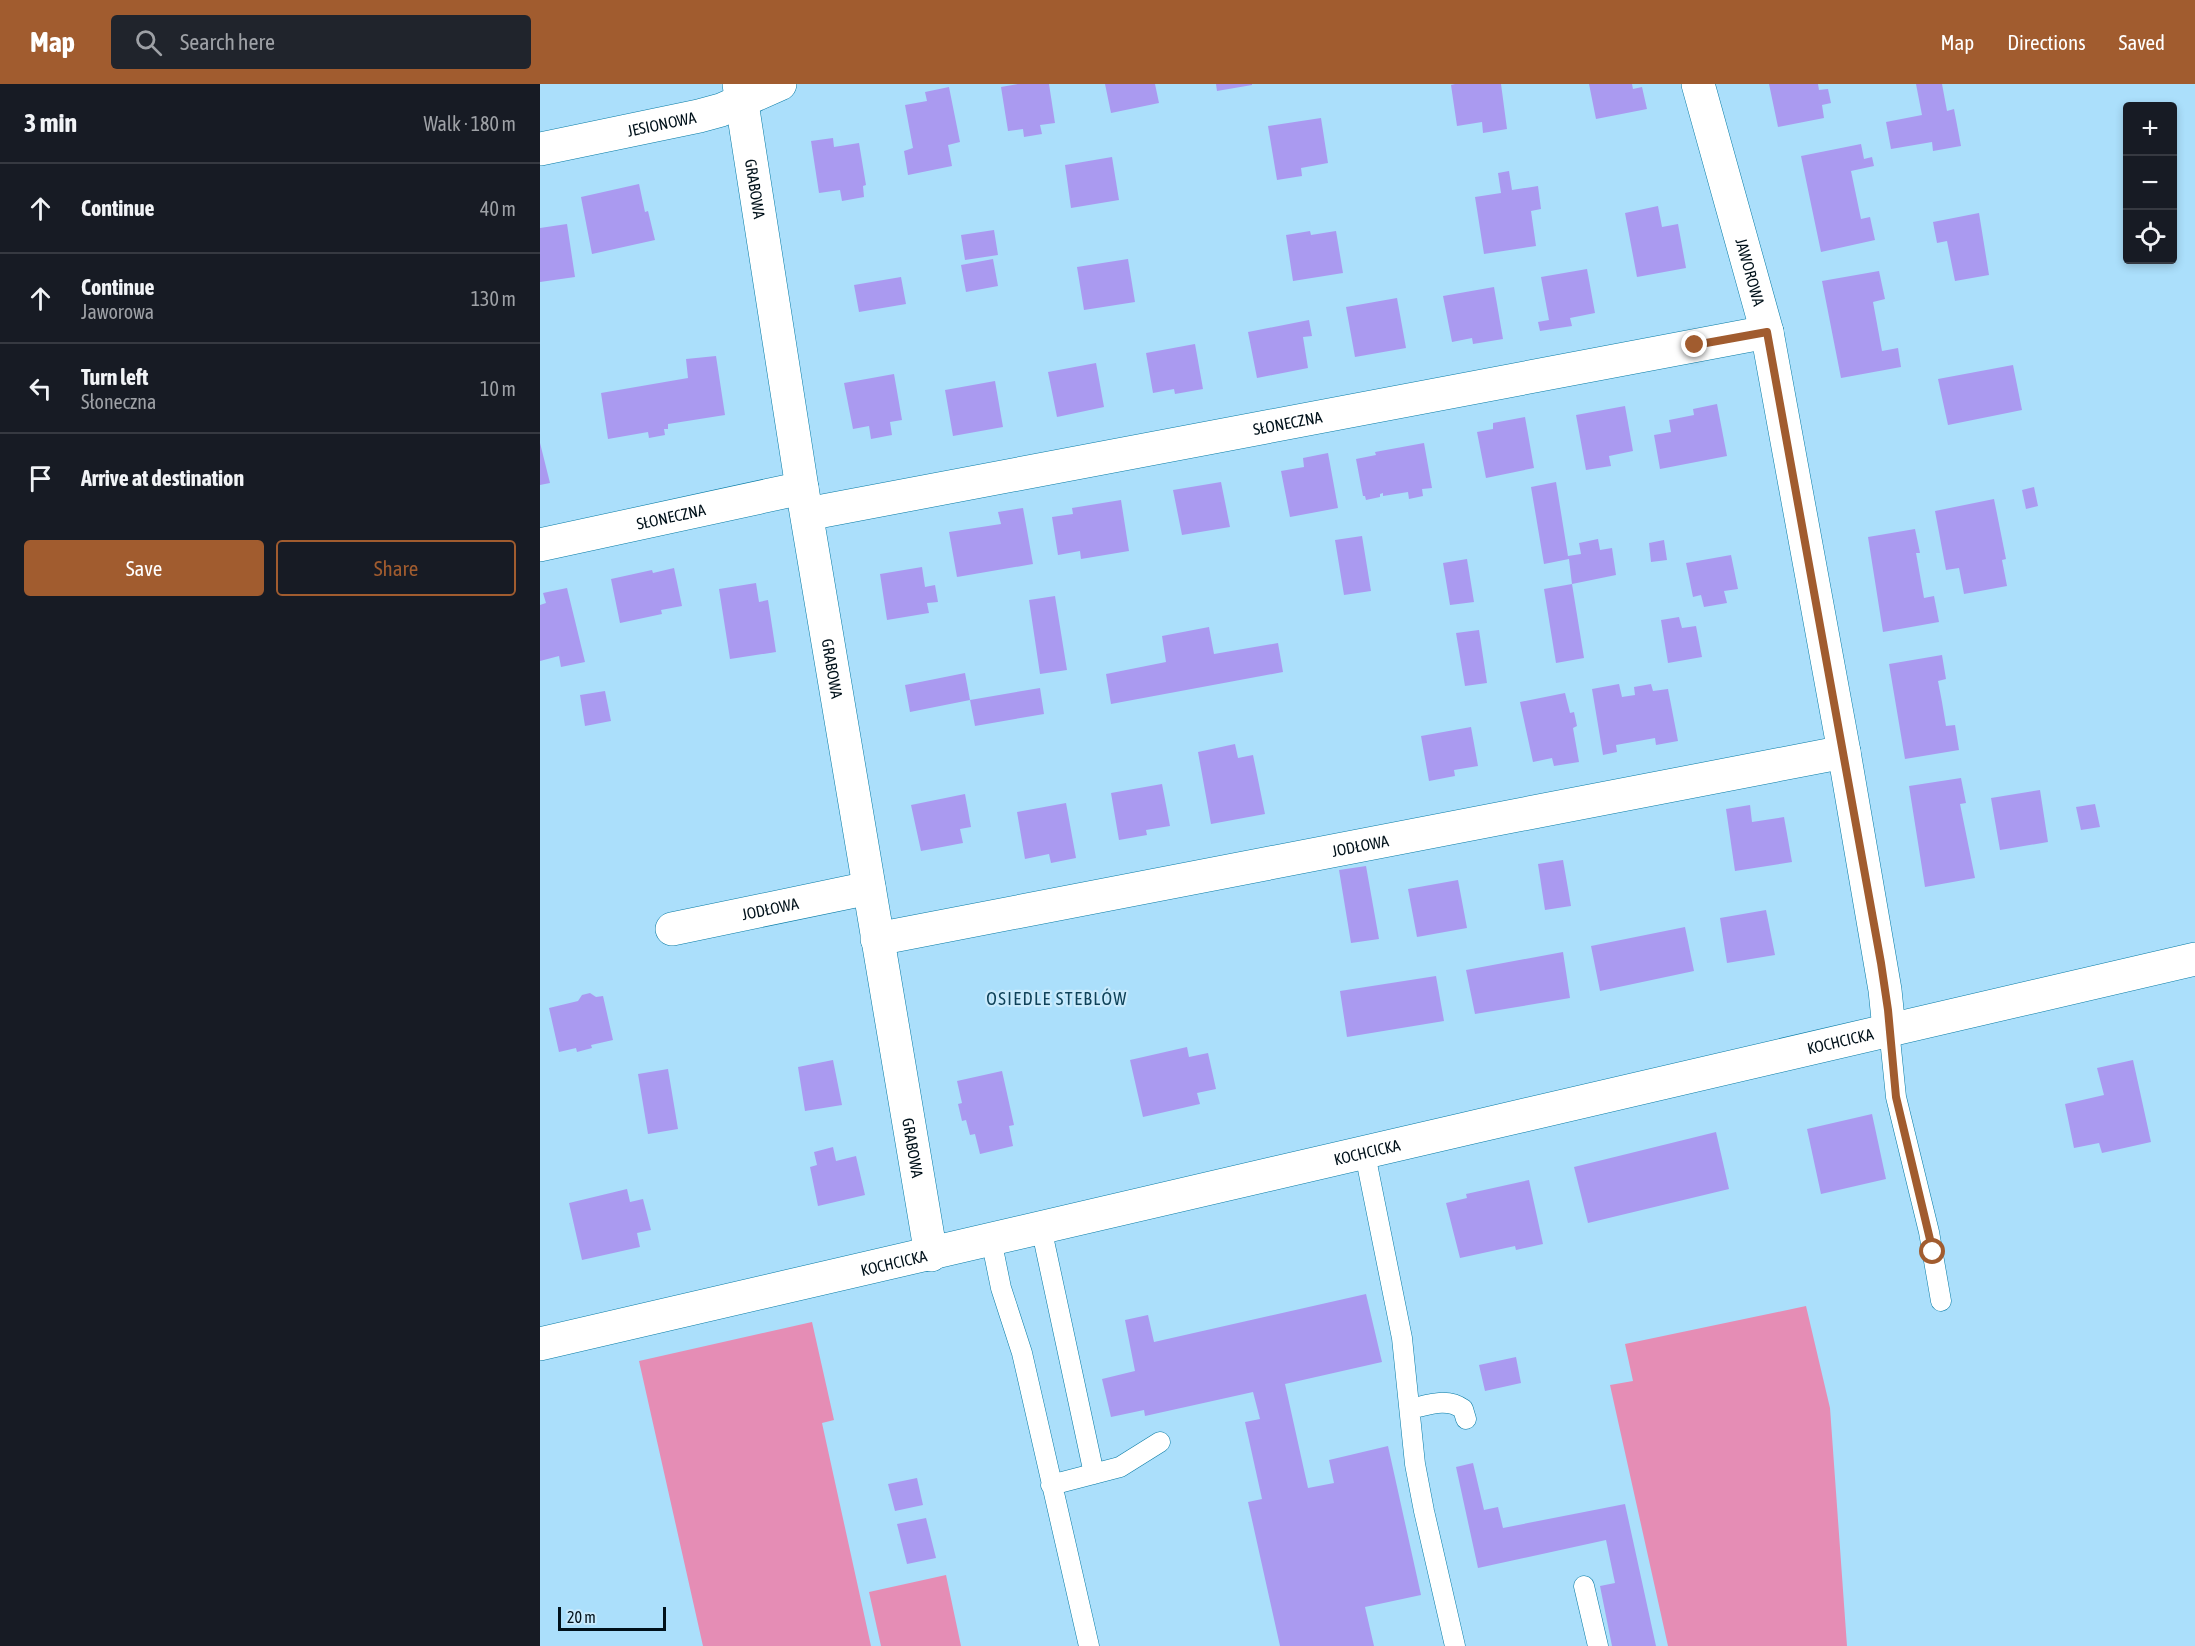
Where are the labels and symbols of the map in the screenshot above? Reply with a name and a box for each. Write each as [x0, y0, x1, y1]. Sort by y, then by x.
street label: JESIONOWA [625, 108, 698, 140]
street label: GRABOWA [742, 158, 769, 220]
street label: JAWOROWA [1732, 236, 1768, 308]
route end [1681, 331, 1707, 357]
street label: SŁONECZNA [1251, 408, 1324, 438]
street label: SŁONECZNA [635, 500, 707, 533]
street label: GRABOWA [818, 637, 846, 700]
street label: JODŁOWA [1330, 831, 1390, 860]
street label: JODŁOWA [740, 894, 800, 923]
district label: OSIEDLE STEBLÓW [986, 988, 1128, 1009]
street label: KOCHCICKA [1805, 1025, 1875, 1057]
street label: GRABOWA [899, 1117, 927, 1179]
street label: KOCHCICKA [1332, 1135, 1402, 1168]
route start [1919, 1238, 1945, 1264]
street label: KOCHCICKA [859, 1246, 929, 1279]
scale bar [558, 1604, 666, 1632]

